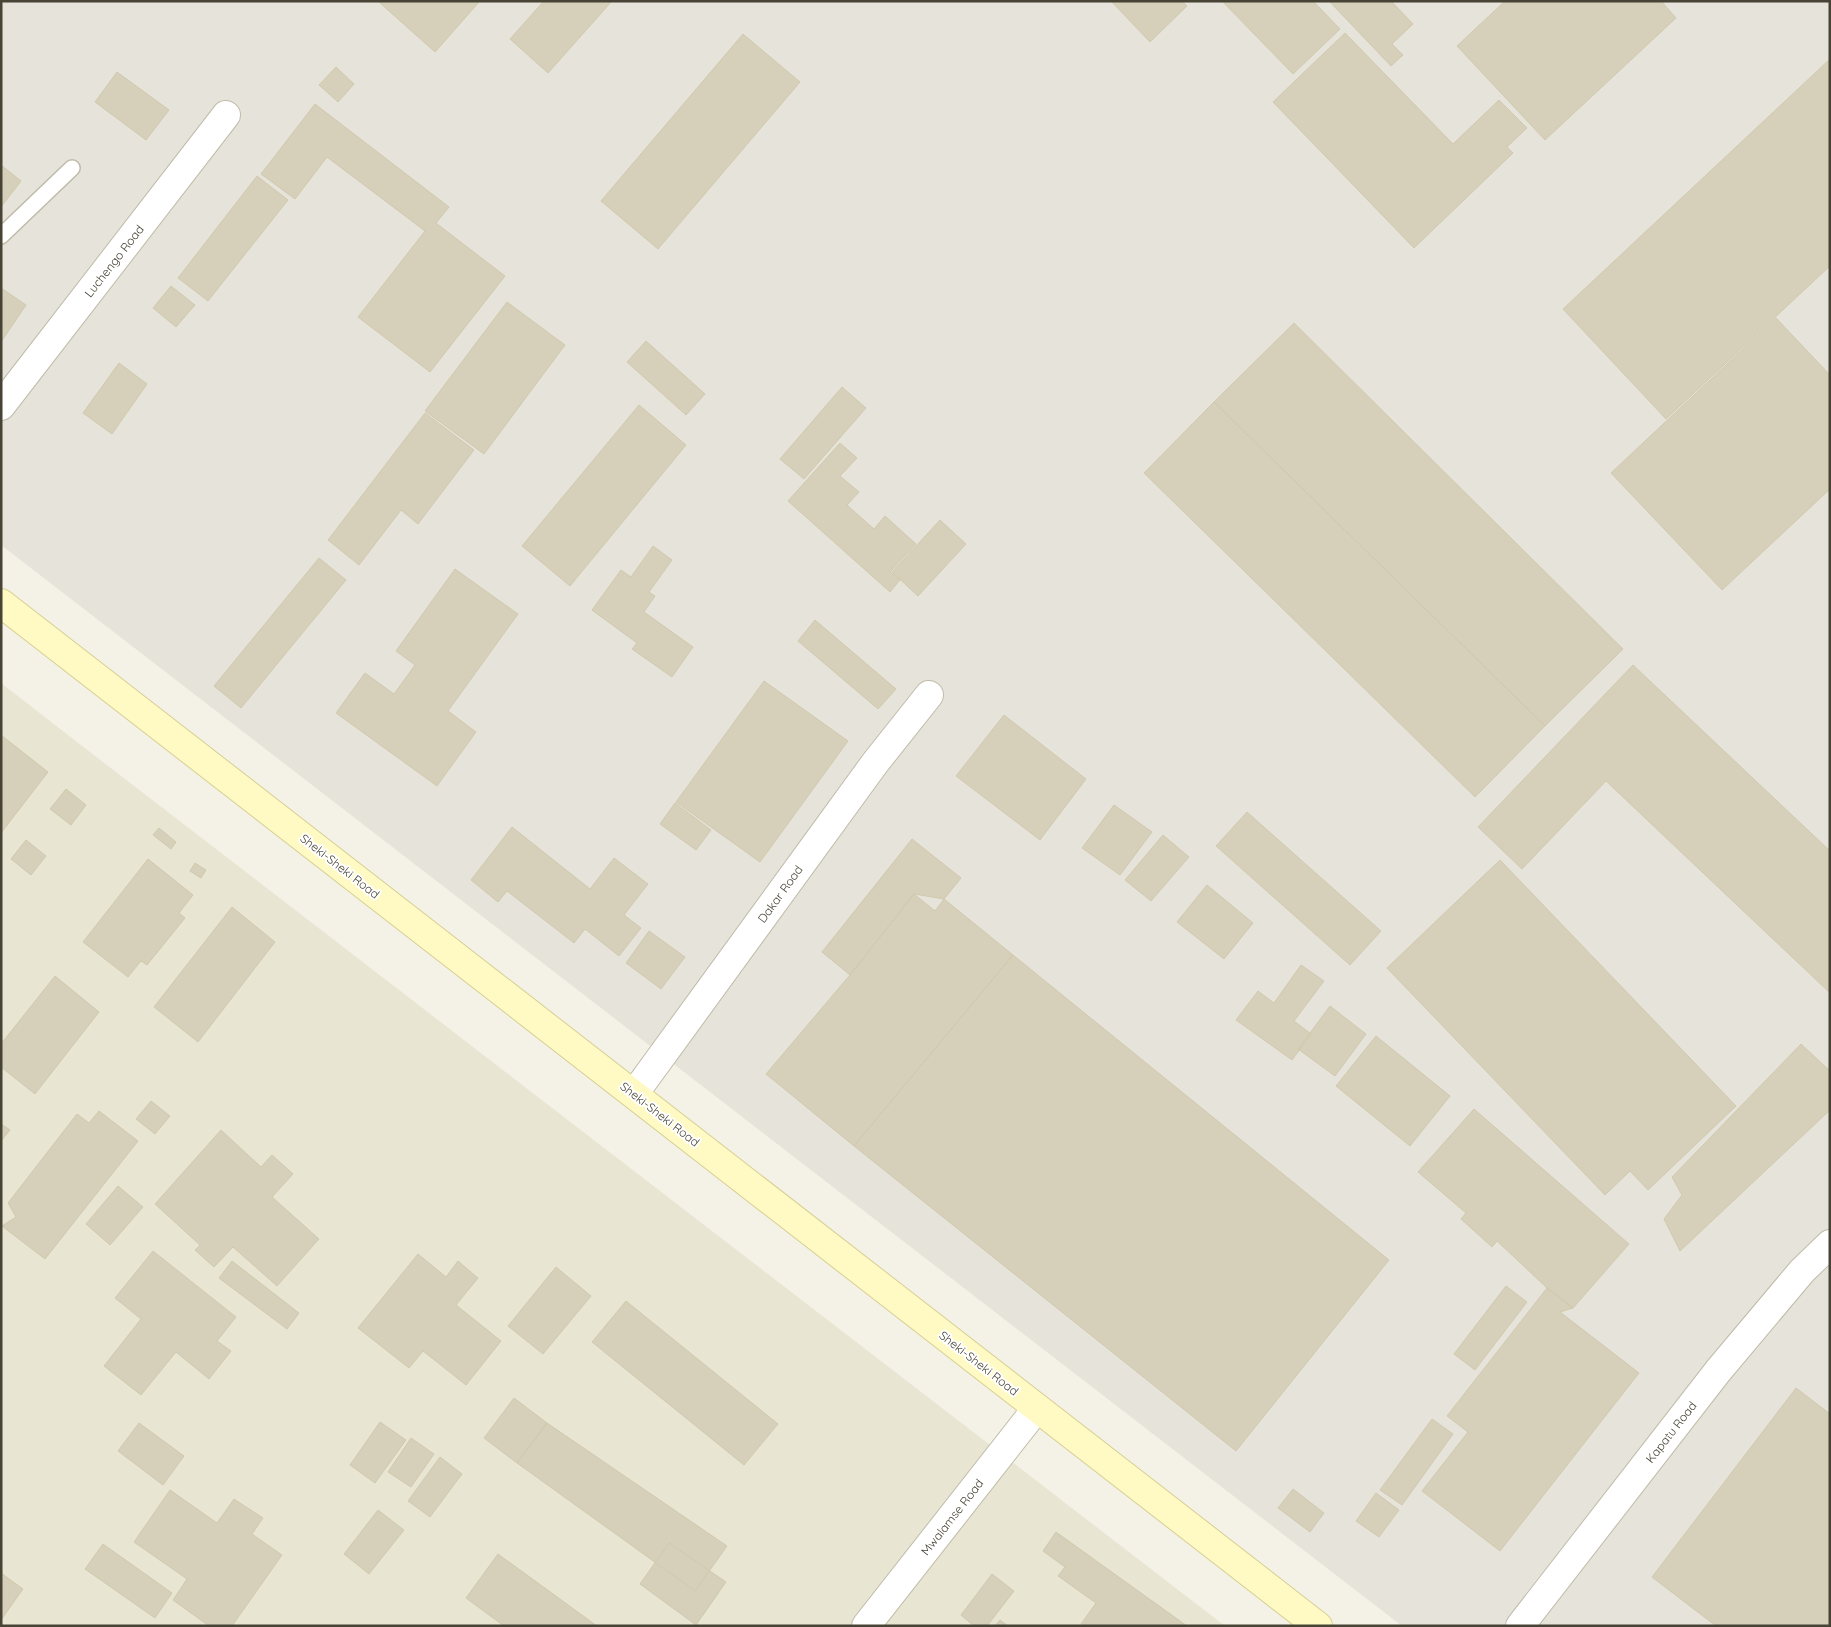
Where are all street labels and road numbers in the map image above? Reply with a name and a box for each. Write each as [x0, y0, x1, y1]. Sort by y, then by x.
street label: Luchengo Road [81, 222, 147, 300]
street label: Sheki-Sheki Road [297, 830, 383, 902]
street label: Dakar Road [754, 862, 806, 926]
street label: Sheki-Sheki Road [617, 1078, 703, 1150]
street label: Sheki-Sheki Road [936, 1327, 1022, 1399]
street label: Kapatu Road [1642, 1398, 1700, 1466]
street label: Mwalamse Road [918, 1476, 986, 1558]

